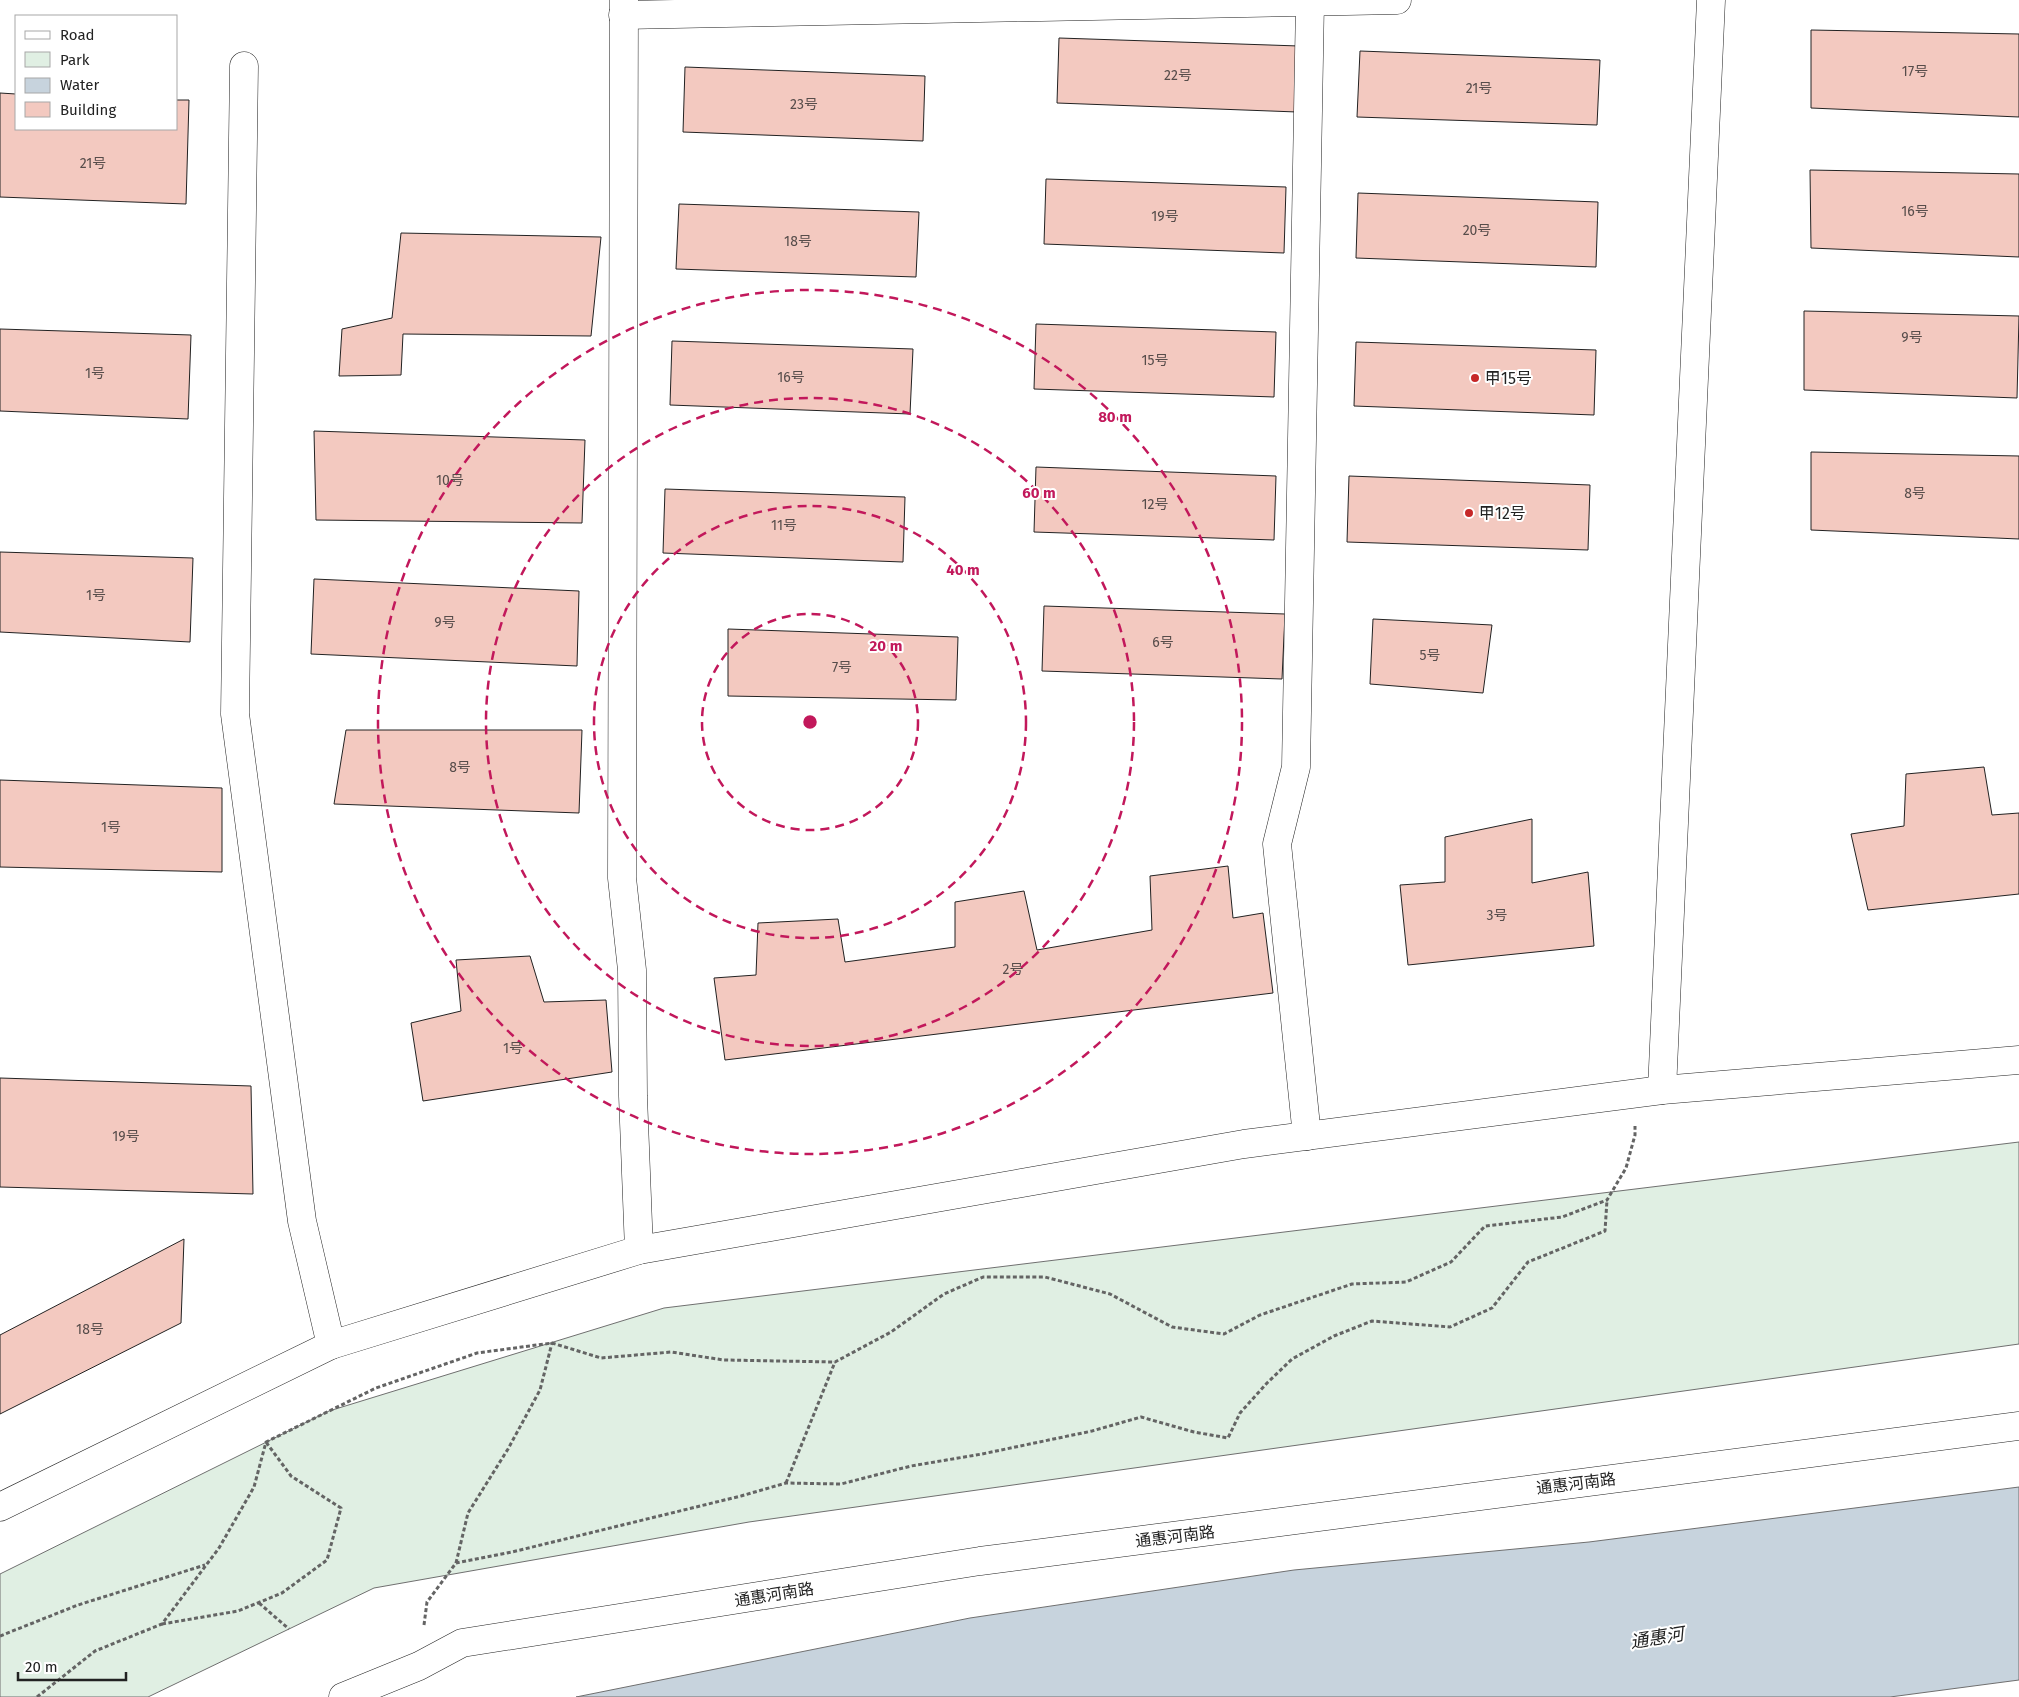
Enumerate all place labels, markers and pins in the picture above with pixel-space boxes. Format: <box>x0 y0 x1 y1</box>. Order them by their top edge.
place label: 甲15号 <box>1485 369 1532 388</box>
marker: 甲15号 <box>1469 372 1481 384</box>
place label: 甲12号 <box>1479 504 1526 523</box>
marker: 甲12号 <box>1463 507 1475 519</box>
centre of rings <box>801 713 819 731</box>

